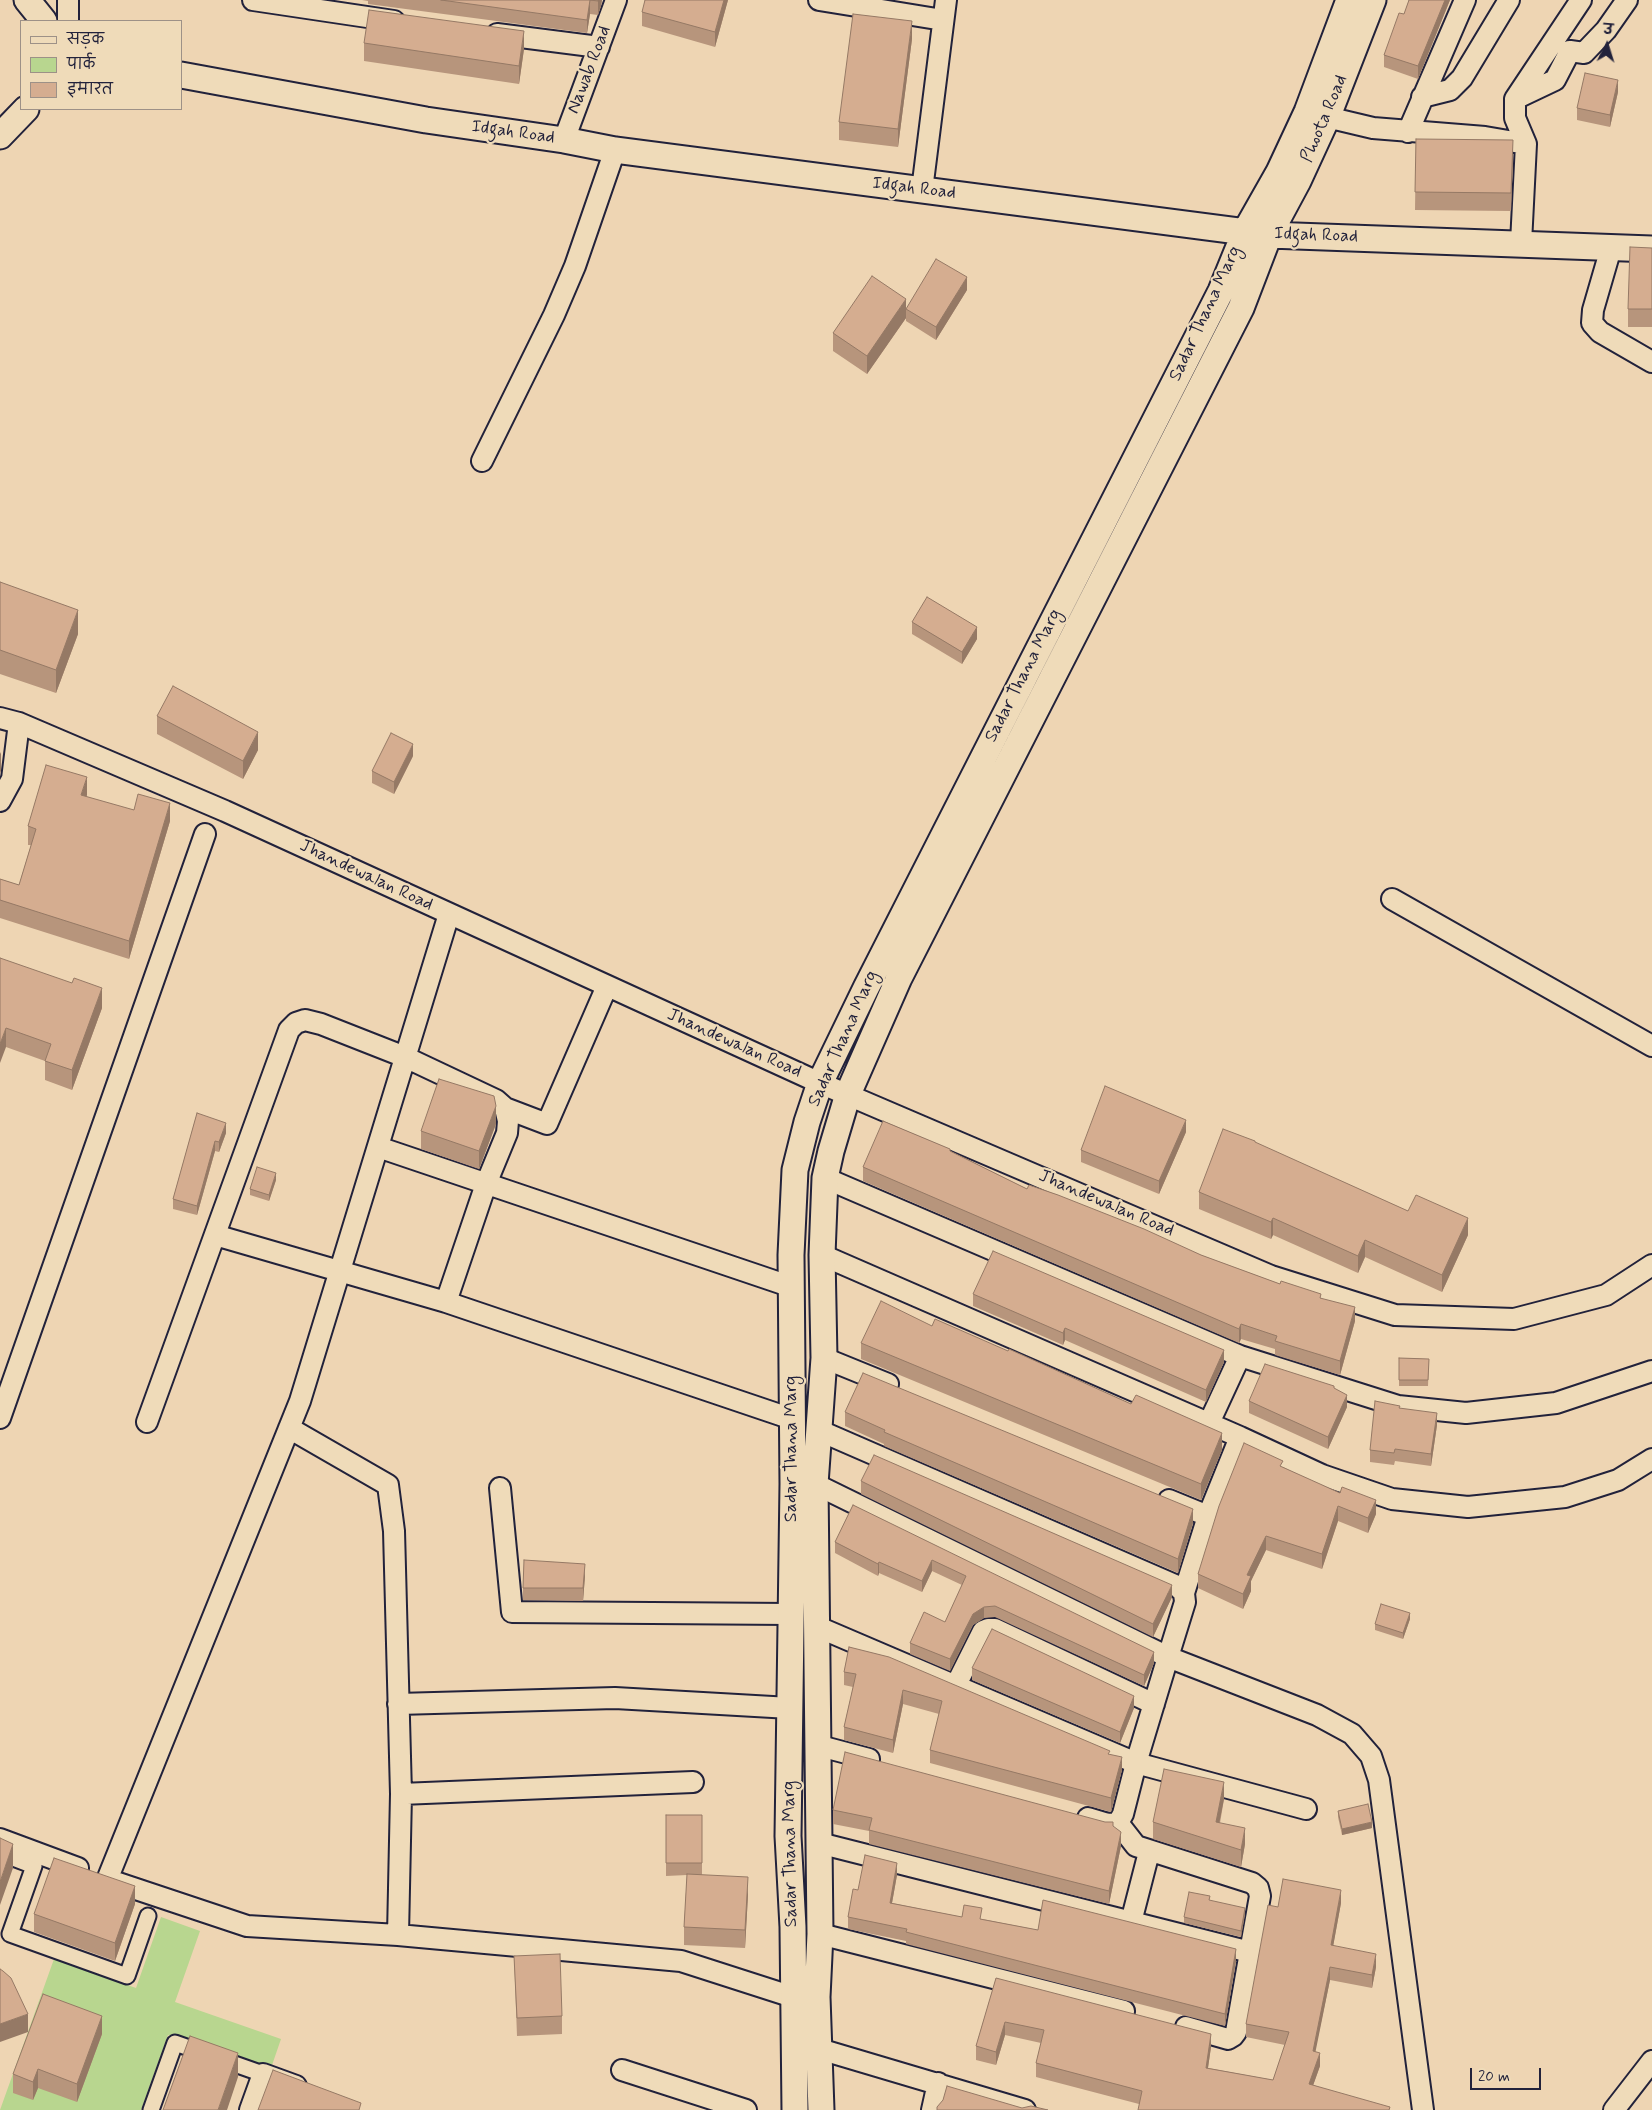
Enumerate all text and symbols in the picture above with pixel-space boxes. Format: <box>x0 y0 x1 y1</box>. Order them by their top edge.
legend <box>20 20 182 110</box>
north arrow <box>1582 20 1632 70</box>
text: उ <box>1603 21 1614 39</box>
street label: Nawab Road <box>563 23 617 117</box>
text: सड़क <box>67 30 104 50</box>
text: पार्क <box>67 55 95 75</box>
street label: Phoota Road <box>1297 72 1353 166</box>
text: इमारत <box>67 80 113 100</box>
street label: Idgah Road <box>470 116 556 150</box>
street label: Idgah Road <box>871 173 957 205</box>
street label: Idgah Road <box>1274 224 1358 248</box>
street label: Sadar Thana Marg <box>1165 243 1247 385</box>
street label: Sadar Thana Marg <box>981 606 1067 746</box>
street label: Jhandewalan Road <box>296 836 436 916</box>
street label: Sadar Thana Marg <box>804 968 884 1110</box>
street label: Jhandewalan Road <box>663 1005 805 1083</box>
street label: Jhandewalan Road <box>1035 1166 1177 1242</box>
street label: Sadar Thana Marg <box>781 1376 803 1522</box>
street label: Sadar Thana Marg <box>779 1780 803 1928</box>
scale bar <box>1472 2058 1543 2090</box>
text: 20 m <box>1478 2067 1510 2087</box>

